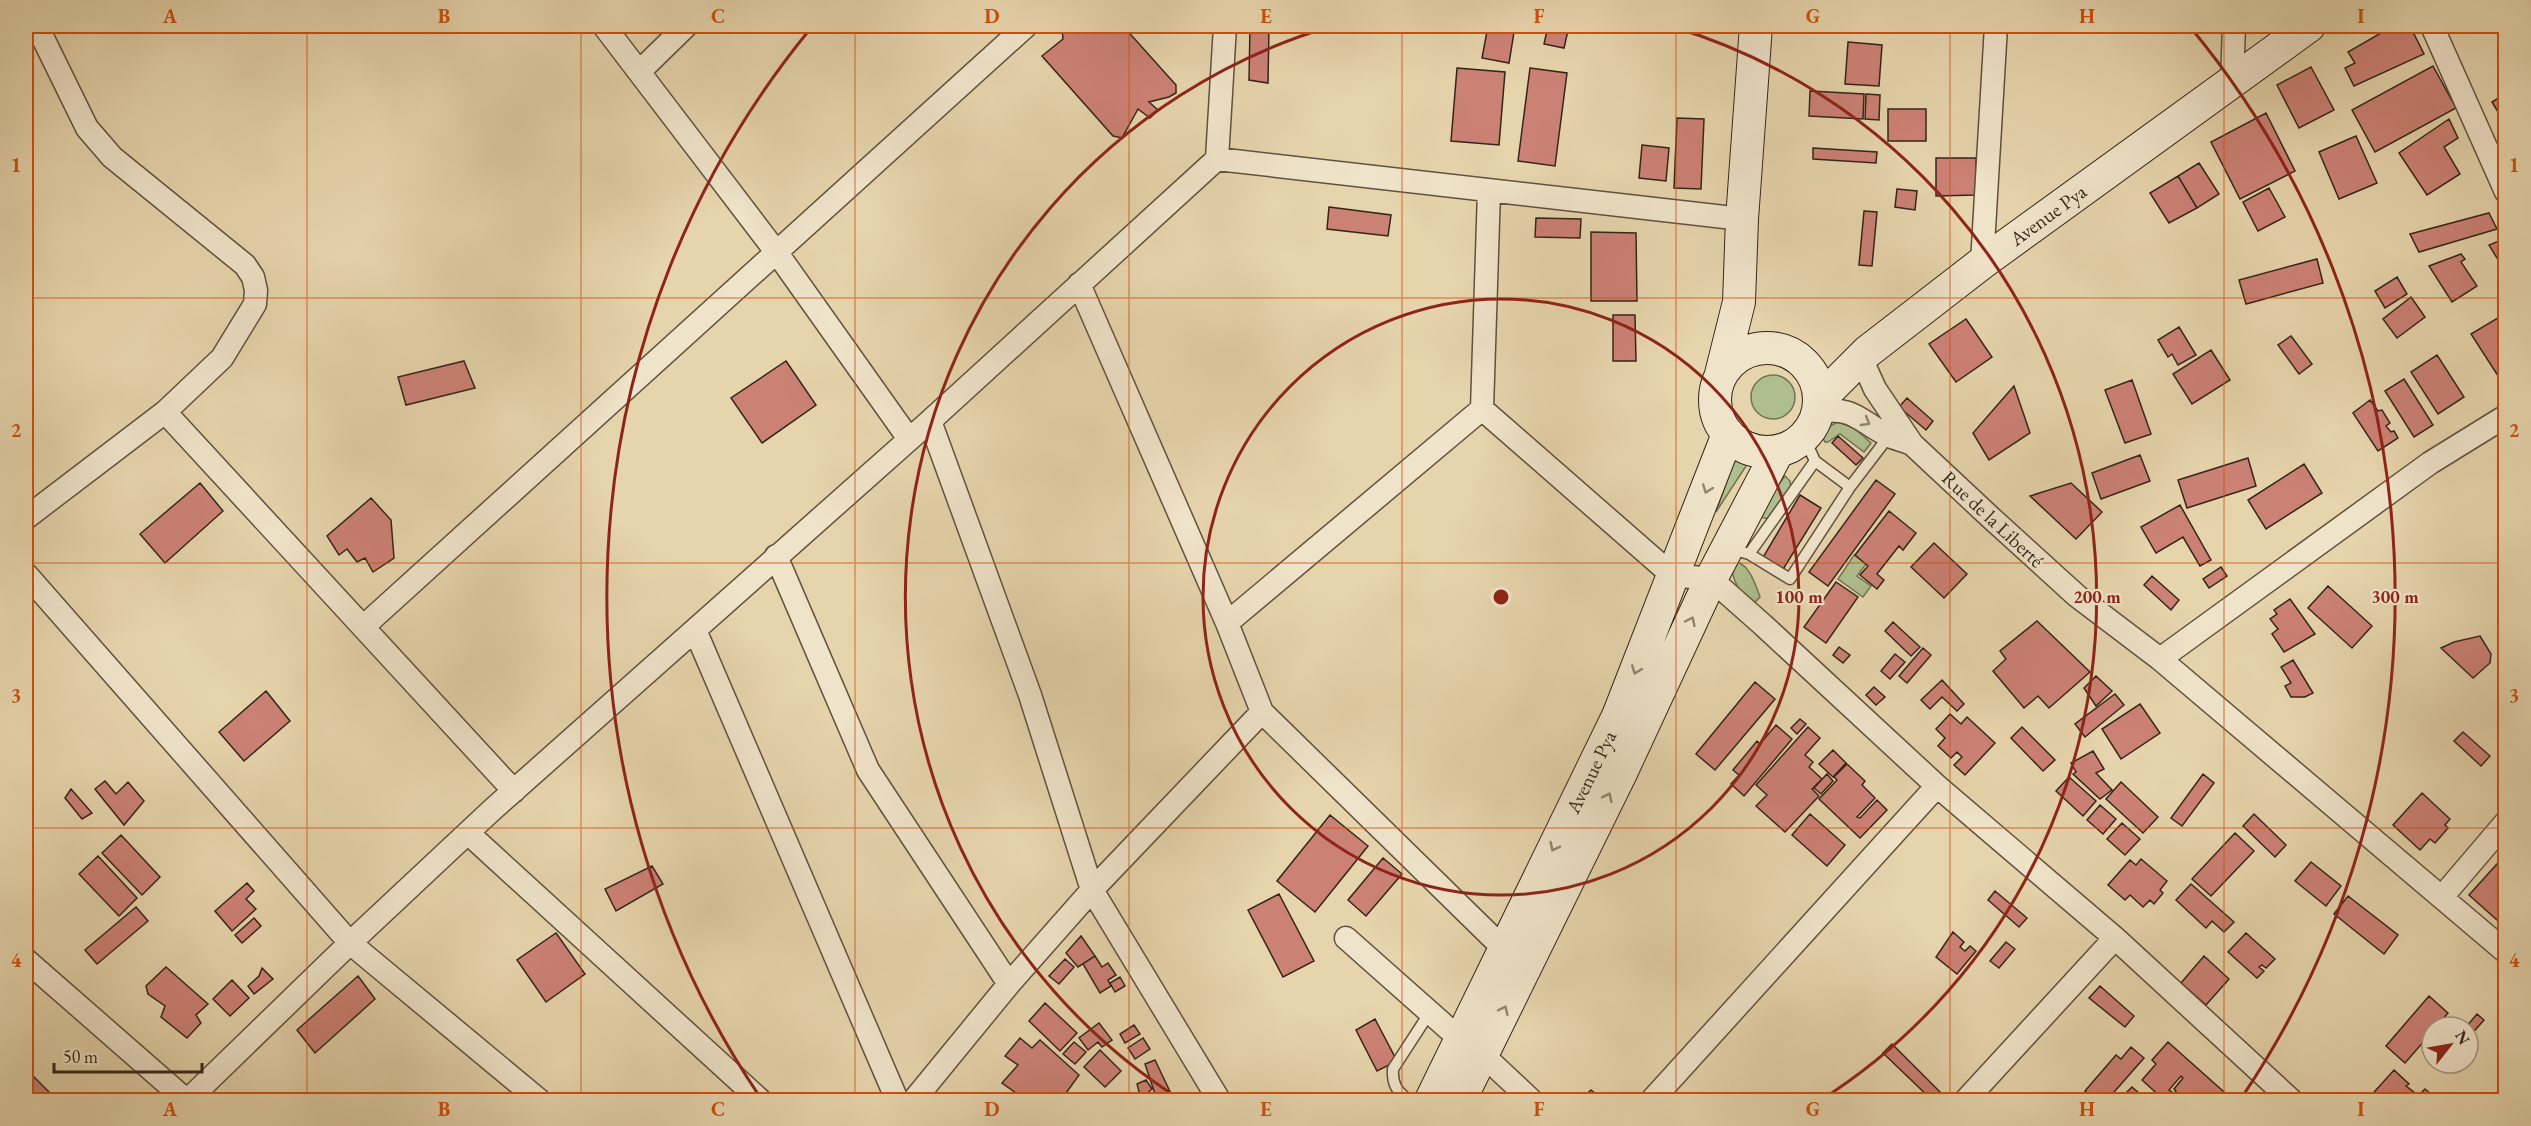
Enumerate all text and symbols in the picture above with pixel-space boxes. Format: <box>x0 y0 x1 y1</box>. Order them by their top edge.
text: A <box>162 3 178 29</box>
text: B <box>438 3 450 29</box>
text: C <box>711 3 725 29</box>
text: D <box>984 3 1000 29</box>
text: E <box>1260 3 1272 29</box>
text: F <box>1534 3 1545 29</box>
text: G <box>1806 3 1820 29</box>
text: H <box>2079 3 2095 29</box>
text: I <box>2357 3 2365 29</box>
text: 1 <box>11 152 21 178</box>
text: 1 <box>2509 152 2519 178</box>
street label: Avenue Pya <box>2004 178 2092 252</box>
one-way arrow <box>1860 415 1870 426</box>
text: 2 <box>11 417 22 443</box>
text: 2 <box>2509 417 2520 443</box>
street label: Rue de la Liberté <box>1936 465 2050 573</box>
one-way arrow <box>1702 483 1714 494</box>
text: 100 m <box>1775 585 1823 608</box>
text: 200 m <box>2073 585 2121 608</box>
text: 300 m <box>2371 585 2419 608</box>
centre of rings <box>1491 587 1511 607</box>
one-way arrow <box>1684 616 1696 627</box>
one-way arrow <box>1630 664 1643 675</box>
text: 3 <box>11 682 21 708</box>
text: 3 <box>2509 682 2519 708</box>
street label: Avenue Pya <box>1559 726 1622 819</box>
one-way arrow <box>1601 793 1613 804</box>
one-way arrow <box>1549 841 1561 852</box>
text: 4 <box>11 947 22 973</box>
text: 4 <box>2509 947 2520 973</box>
one-way arrow <box>1496 1006 1508 1017</box>
north arrow <box>2420 1015 2480 1075</box>
text: N <box>2450 1027 2475 1049</box>
scale bar <box>54 1036 202 1074</box>
text: 50 m <box>63 1045 98 1068</box>
text: A <box>162 1096 178 1122</box>
text: B <box>438 1096 450 1122</box>
text: C <box>711 1096 725 1122</box>
text: D <box>984 1096 1000 1122</box>
text: E <box>1260 1096 1272 1122</box>
text: F <box>1534 1096 1545 1122</box>
text: G <box>1806 1096 1820 1122</box>
text: H <box>2079 1096 2095 1122</box>
text: I <box>2357 1096 2365 1122</box>

